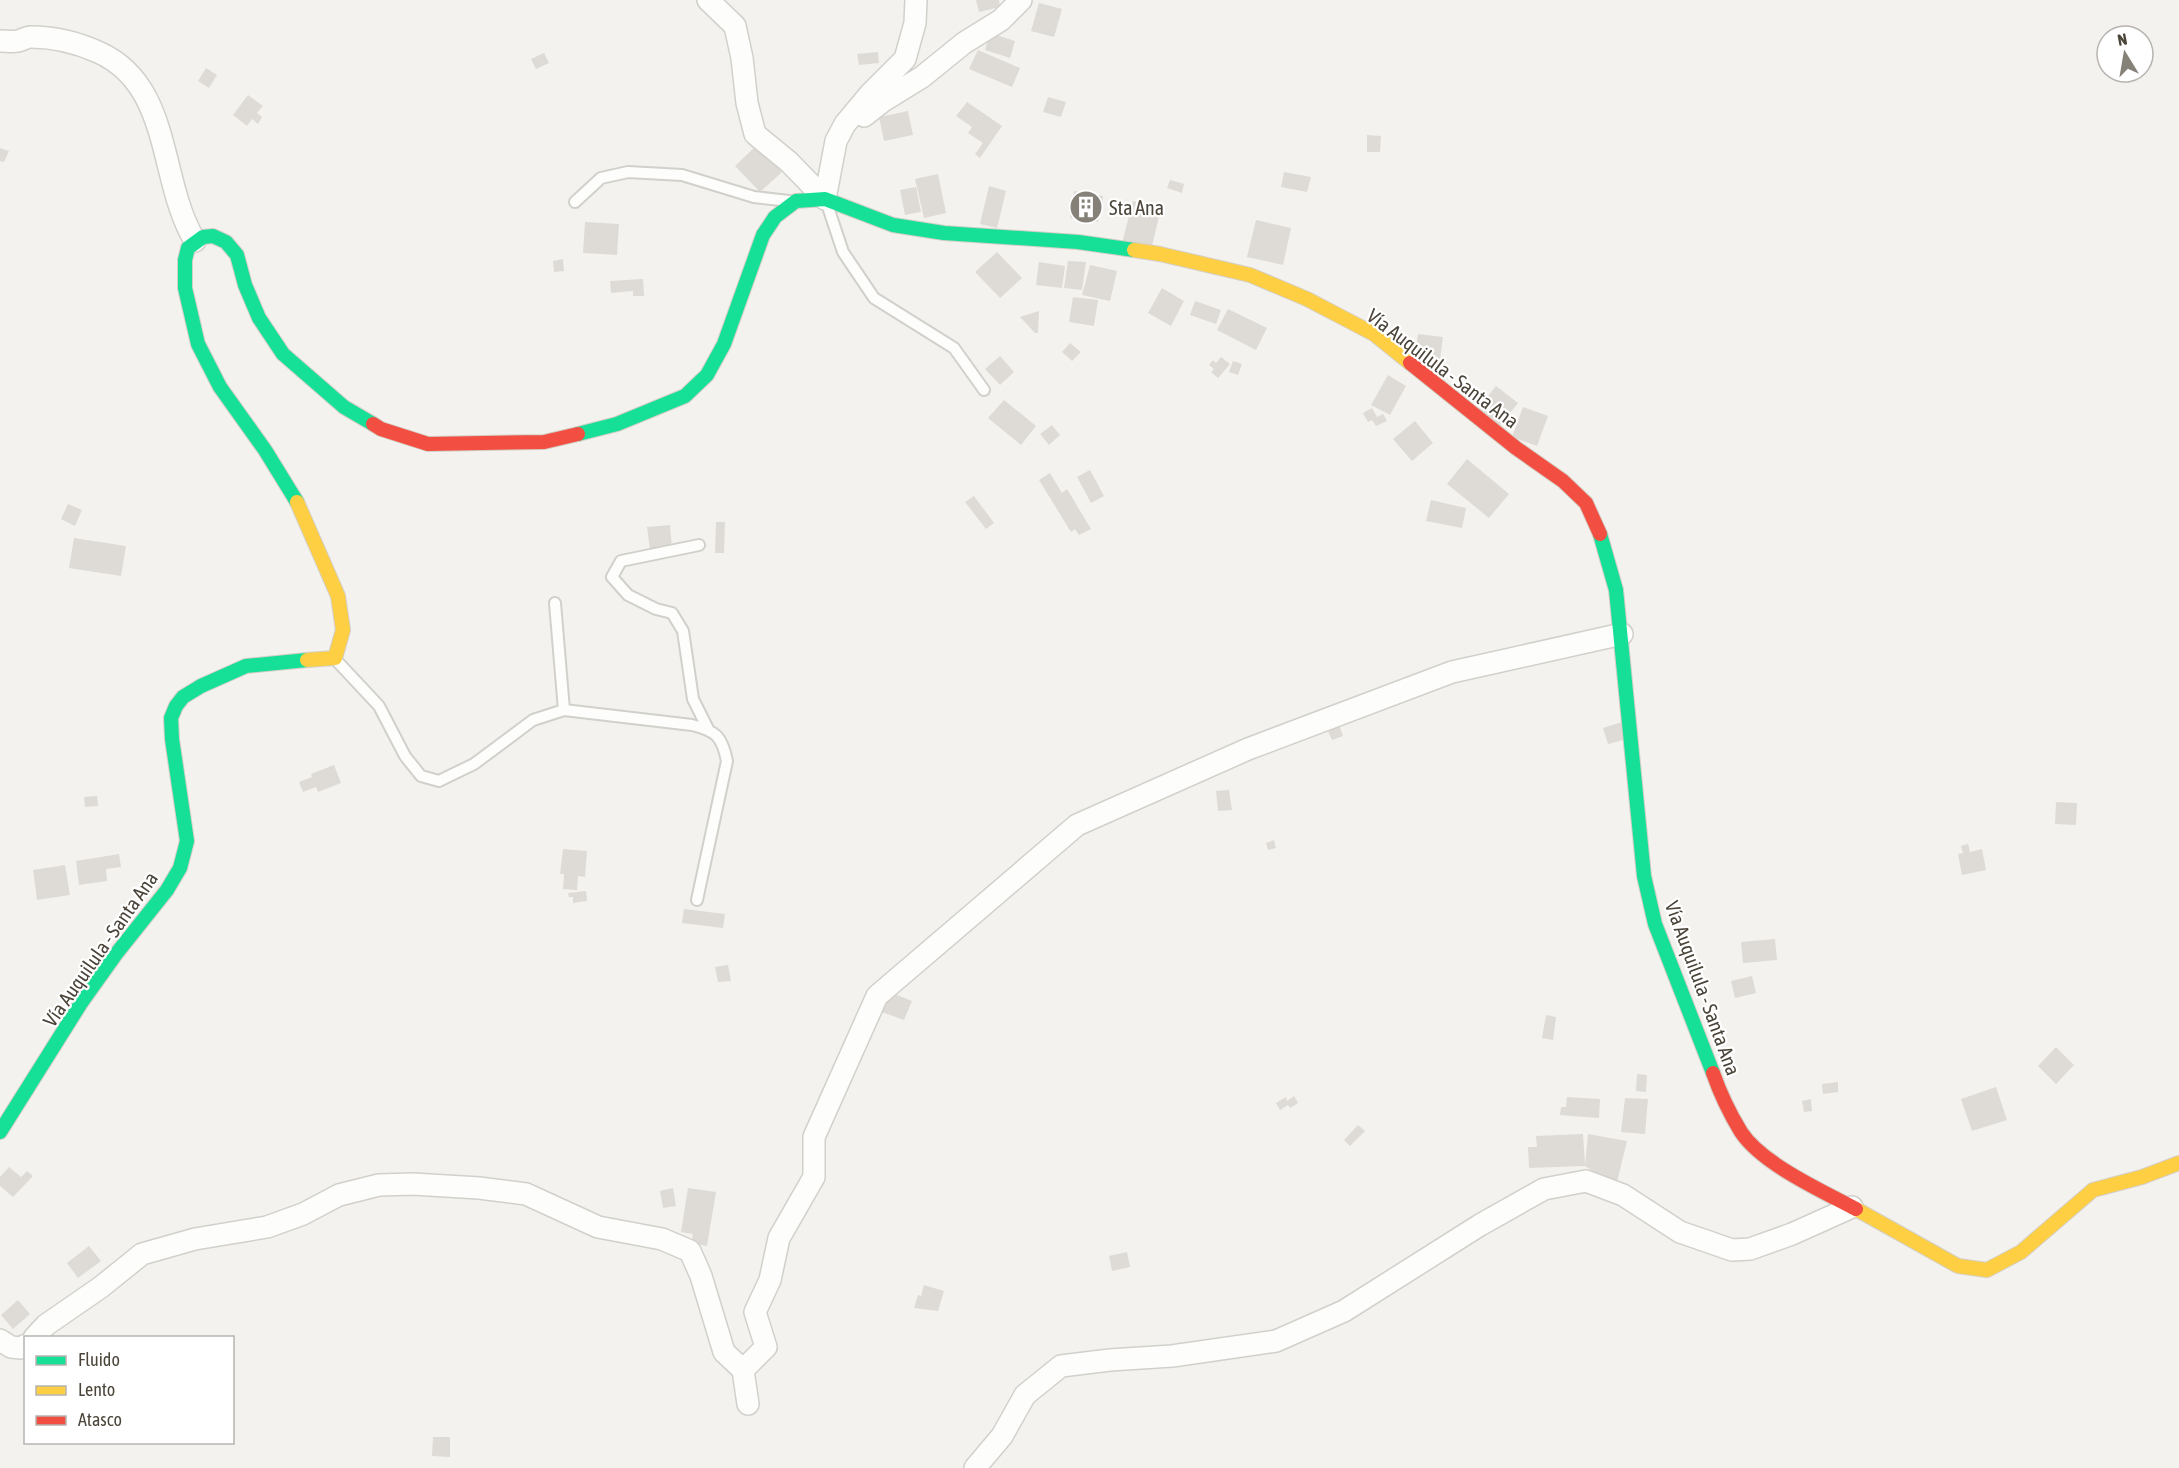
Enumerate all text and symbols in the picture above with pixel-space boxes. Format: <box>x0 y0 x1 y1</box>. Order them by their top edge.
north arrow <box>2095 24 2155 84</box>
text: N <box>2116 30 2128 49</box>
building icon: Sta Ana <box>1068 189 1104 225</box>
place label: Sta Ana <box>1109 196 1164 219</box>
street label: Vía Auquilula - Santa Ana <box>1363 304 1523 432</box>
street label: Vía Auquilula - Santa Ana <box>38 867 162 1031</box>
street label: Vía Auquilula - Santa Ana <box>1661 898 1745 1078</box>
legend <box>24 1336 234 1444</box>
text: Fluido <box>78 1349 120 1370</box>
text: Lento <box>78 1379 115 1400</box>
text: Atasco <box>78 1409 122 1430</box>

